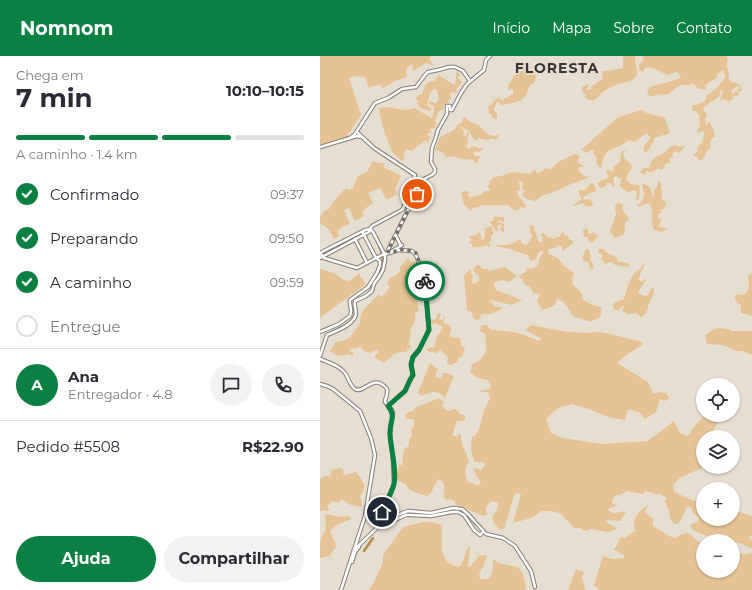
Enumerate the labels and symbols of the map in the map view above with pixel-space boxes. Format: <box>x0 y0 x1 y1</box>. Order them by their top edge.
district label: FLORESTA <box>515 59 599 77</box>
pin <box>400 177 434 211</box>
courier <box>405 261 445 301</box>
pin <box>365 495 399 529</box>

